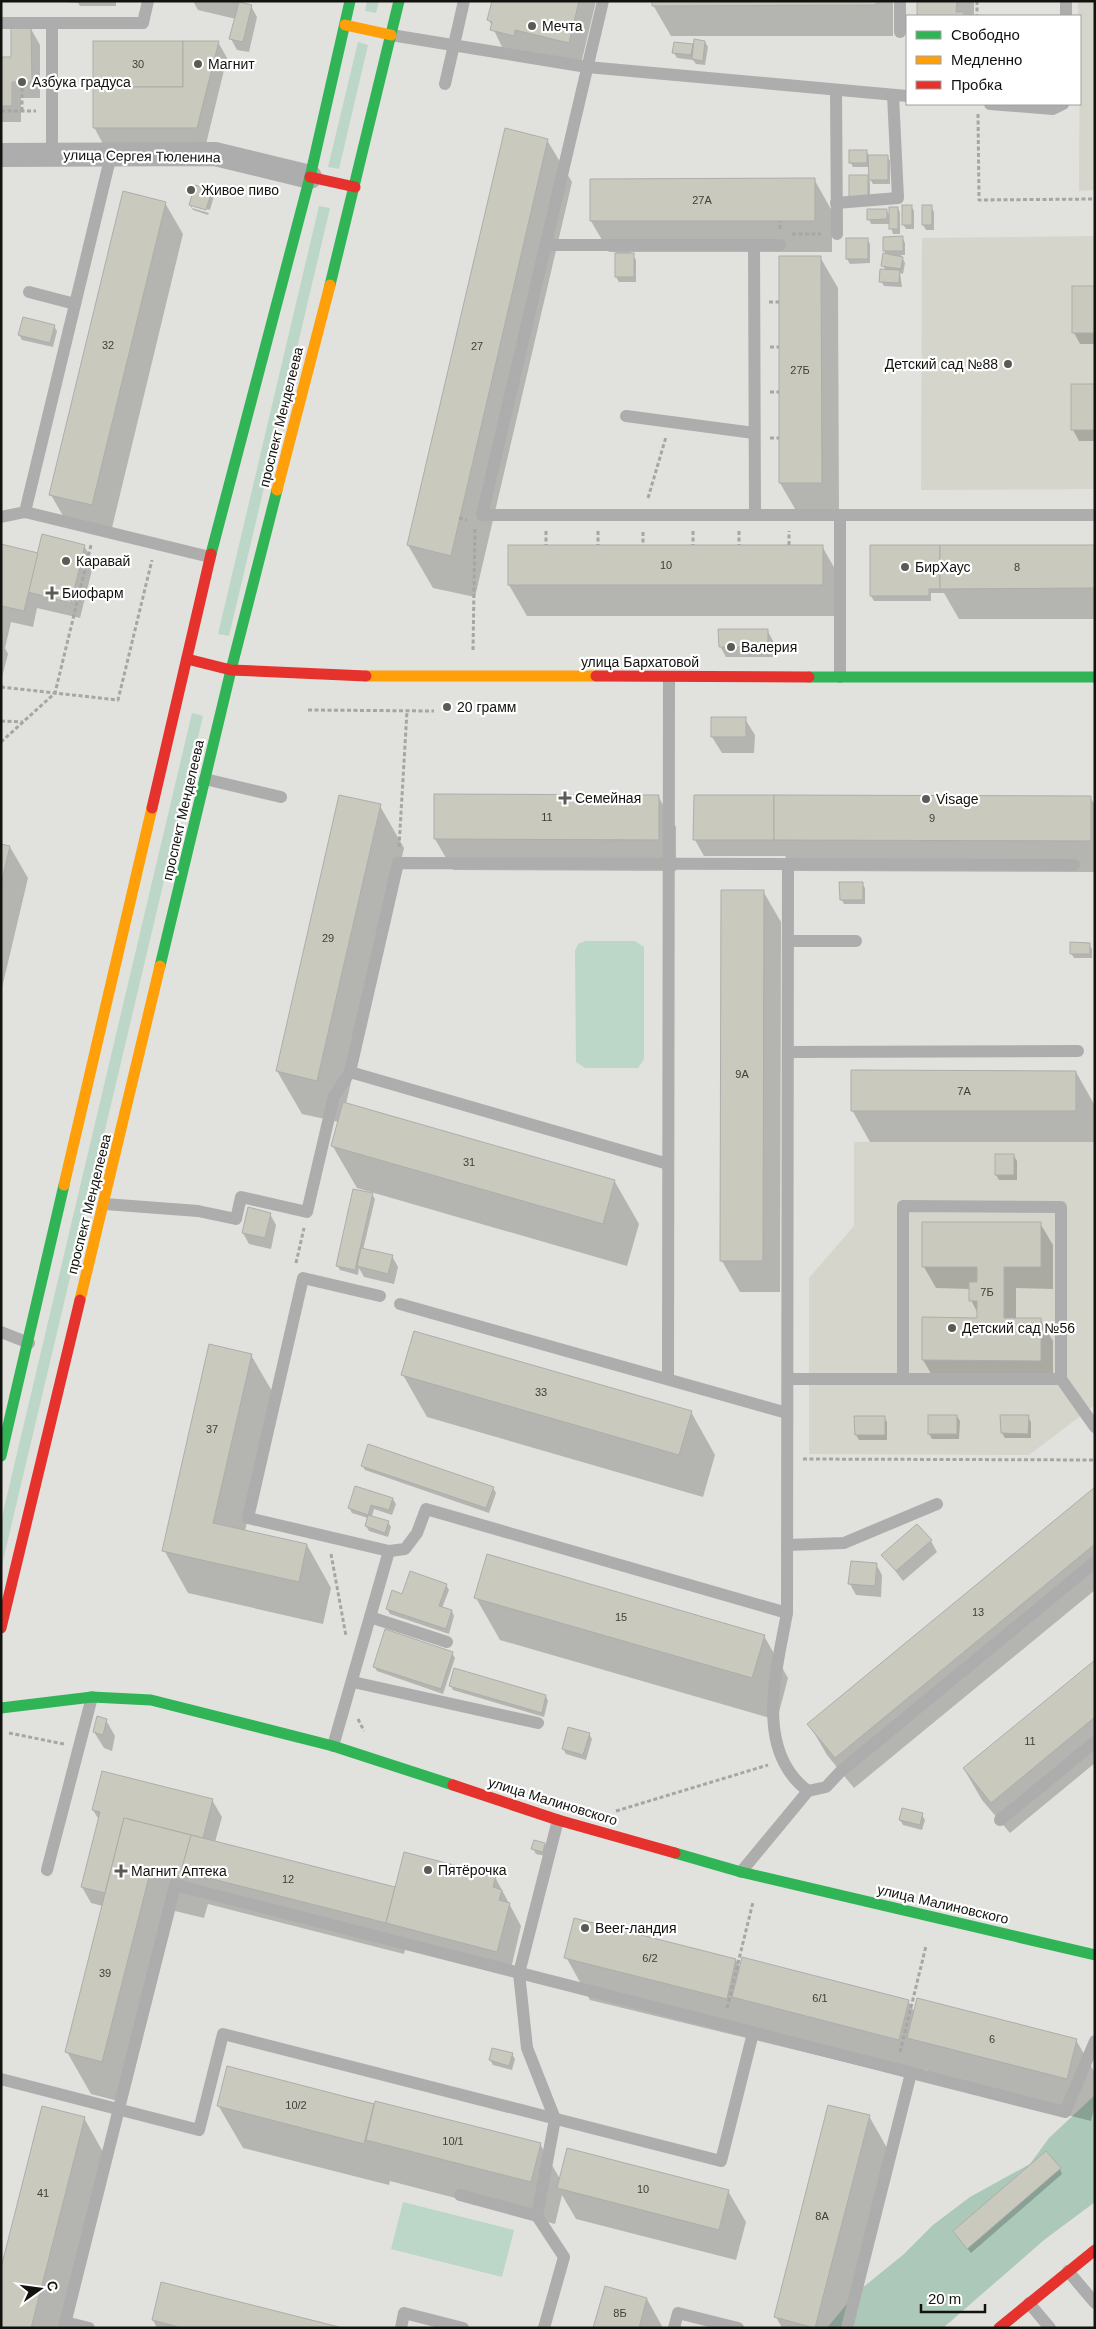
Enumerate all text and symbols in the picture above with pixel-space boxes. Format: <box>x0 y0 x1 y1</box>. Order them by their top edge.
legend <box>906 15 1081 105</box>
place label: Мечта <box>542 18 583 34</box>
marker: Мечта <box>526 20 538 32</box>
text: Свободно <box>951 26 1020 43</box>
text: Медленно <box>951 51 1022 68</box>
place label: Магнит <box>208 56 255 72</box>
house number: 30 <box>132 58 144 70</box>
marker: Магнит <box>192 58 204 70</box>
place label: Азбука градуса <box>32 74 131 90</box>
marker: Азбука градуса <box>16 76 28 88</box>
text: Пробка <box>951 76 1003 93</box>
street label: улица Сергея Тюленина <box>63 147 221 165</box>
place label: Живое пиво <box>201 182 279 198</box>
marker: Живое пиво <box>185 184 197 196</box>
house number: 27А <box>692 194 712 206</box>
house number: 32 <box>102 339 114 351</box>
house number: 27 <box>471 340 483 352</box>
street label: проспект Менделеева <box>256 345 306 489</box>
place label: Детский сад №88 <box>885 356 998 372</box>
marker: Детский сад №88 <box>1002 358 1014 370</box>
house number: 27Б <box>790 364 810 376</box>
place label: Каравай <box>76 553 130 569</box>
marker: Каравай <box>60 555 72 567</box>
house number: 10 <box>660 559 672 571</box>
place label: БирХаус <box>915 559 971 575</box>
marker: БирХаус <box>899 561 911 573</box>
house number: 8 <box>1014 561 1020 573</box>
place label: Биофарм <box>62 585 124 601</box>
marker: Биофарм <box>46 587 58 599</box>
place label: Валерия <box>741 639 797 655</box>
marker: Валерия <box>725 641 737 653</box>
street label: улица Бархатовой <box>581 654 699 670</box>
place label: 20 грамм <box>457 699 516 715</box>
marker: 20 грамм <box>441 701 453 713</box>
street label: проспект Менделеева <box>159 738 207 882</box>
place label: Семейная <box>575 790 641 806</box>
place label: Visage <box>936 791 979 807</box>
marker: Семейная <box>559 792 571 804</box>
marker: Visage <box>920 793 932 805</box>
house number: 11 <box>541 811 553 823</box>
house number: 9 <box>929 812 935 824</box>
house number: 29 <box>322 932 334 944</box>
house number: 9А <box>735 1068 749 1080</box>
house number: 7А <box>957 1085 971 1097</box>
street label: проспект Менделеева <box>64 1132 114 1276</box>
house number: 31 <box>463 1156 475 1168</box>
house number: 7Б <box>980 1286 994 1298</box>
place label: Детский сад №56 <box>962 1320 1075 1336</box>
marker: Детский сад №56 <box>946 1322 958 1334</box>
house number: 33 <box>535 1386 547 1398</box>
house number: 37 <box>206 1423 218 1435</box>
house number: 13 <box>972 1606 984 1618</box>
house number: 15 <box>615 1611 627 1623</box>
house number: 11 <box>1024 1735 1036 1747</box>
street label: улица Малиновского <box>486 1774 620 1828</box>
place label: Пятёрочка <box>438 1862 507 1878</box>
place label: Магнит Аптека <box>131 1863 227 1879</box>
marker: Пятёрочка <box>422 1864 434 1876</box>
marker: Магнит Аптека <box>115 1865 127 1877</box>
house number: 12 <box>282 1873 294 1885</box>
street label: улица Малиновского <box>876 1881 1010 1927</box>
place label: Beer-ландия <box>595 1920 677 1936</box>
marker: Beer-ландия <box>579 1922 591 1934</box>
house number: 6/2 <box>642 1952 658 1964</box>
house number: 39 <box>99 1967 111 1979</box>
house number: 6/1 <box>812 1992 828 2004</box>
house number: 6 <box>989 2033 995 2045</box>
house number: 10/2 <box>285 2099 307 2111</box>
house number: 10/1 <box>442 2135 464 2147</box>
house number: 10 <box>637 2183 649 2195</box>
house number: 41 <box>37 2187 49 2199</box>
house number: 8А <box>815 2210 829 2222</box>
north arrow <box>15 2264 65 2314</box>
text: С <box>44 2279 62 2293</box>
scale bar <box>921 2282 985 2314</box>
text: 20 m <box>928 2290 961 2307</box>
house number: 8Б <box>613 2307 627 2319</box>

